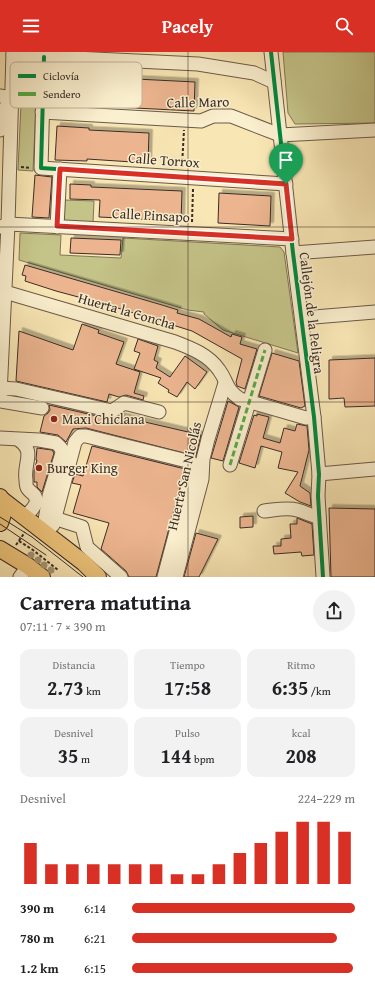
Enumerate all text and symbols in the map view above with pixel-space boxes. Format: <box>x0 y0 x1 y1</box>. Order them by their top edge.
text: Pacely <box>162 13 213 40</box>
icon: menu <box>20 15 42 37</box>
icon: search <box>333 15 355 37</box>
legend <box>10 62 142 108</box>
text: Ciclovía <box>43 68 80 84</box>
text: Sendero <box>43 86 81 102</box>
street label: Calle Maro <box>167 91 229 113</box>
pin <box>269 143 303 184</box>
street label: Calle Torrox <box>128 148 201 173</box>
icon: arrive <box>275 149 297 171</box>
street label: Calle Pinsapo <box>112 203 190 227</box>
street label: Callejón de la Peligra <box>295 251 329 375</box>
street label: Huerta la Concha <box>76 288 178 335</box>
place label: Maxi Chiclana <box>62 409 145 429</box>
marker: Maxi Chiclana <box>49 414 59 424</box>
street label: Huerta San Nicolás <box>162 420 206 532</box>
place label: Burger King <box>47 458 118 478</box>
marker: Burger King <box>34 463 44 473</box>
text: Carrera matutina <box>20 586 191 618</box>
button: share <box>313 590 355 632</box>
text: 07:11 · 7 × 390 m <box>20 617 106 636</box>
text: Distancia <box>53 657 95 673</box>
text: Tiempo <box>170 657 205 673</box>
text: Ritmo <box>287 657 315 673</box>
text: 2.73 <box>47 673 84 702</box>
text: 17:58 <box>164 673 211 702</box>
text: 6:35 <box>272 673 308 702</box>
text: km <box>84 683 101 699</box>
text: /km <box>308 683 331 699</box>
text: Desnivel <box>54 725 93 741</box>
text: Pulso <box>175 725 200 741</box>
text: kcal <box>292 725 311 741</box>
text: 35 <box>58 741 78 770</box>
text: 144 <box>160 741 192 770</box>
text: 208 <box>286 741 317 770</box>
text: m <box>78 751 90 767</box>
text: bpm <box>192 751 215 767</box>
text: Desnivel <box>20 789 66 808</box>
text: 224–229 m <box>298 789 355 808</box>
text: 390 m <box>20 899 54 918</box>
text: 6:14 <box>84 899 106 918</box>
text: 780 m <box>20 929 54 948</box>
text: 6:21 <box>84 929 106 948</box>
text: 1.2 km <box>20 959 59 978</box>
text: 6:15 <box>84 959 106 978</box>

